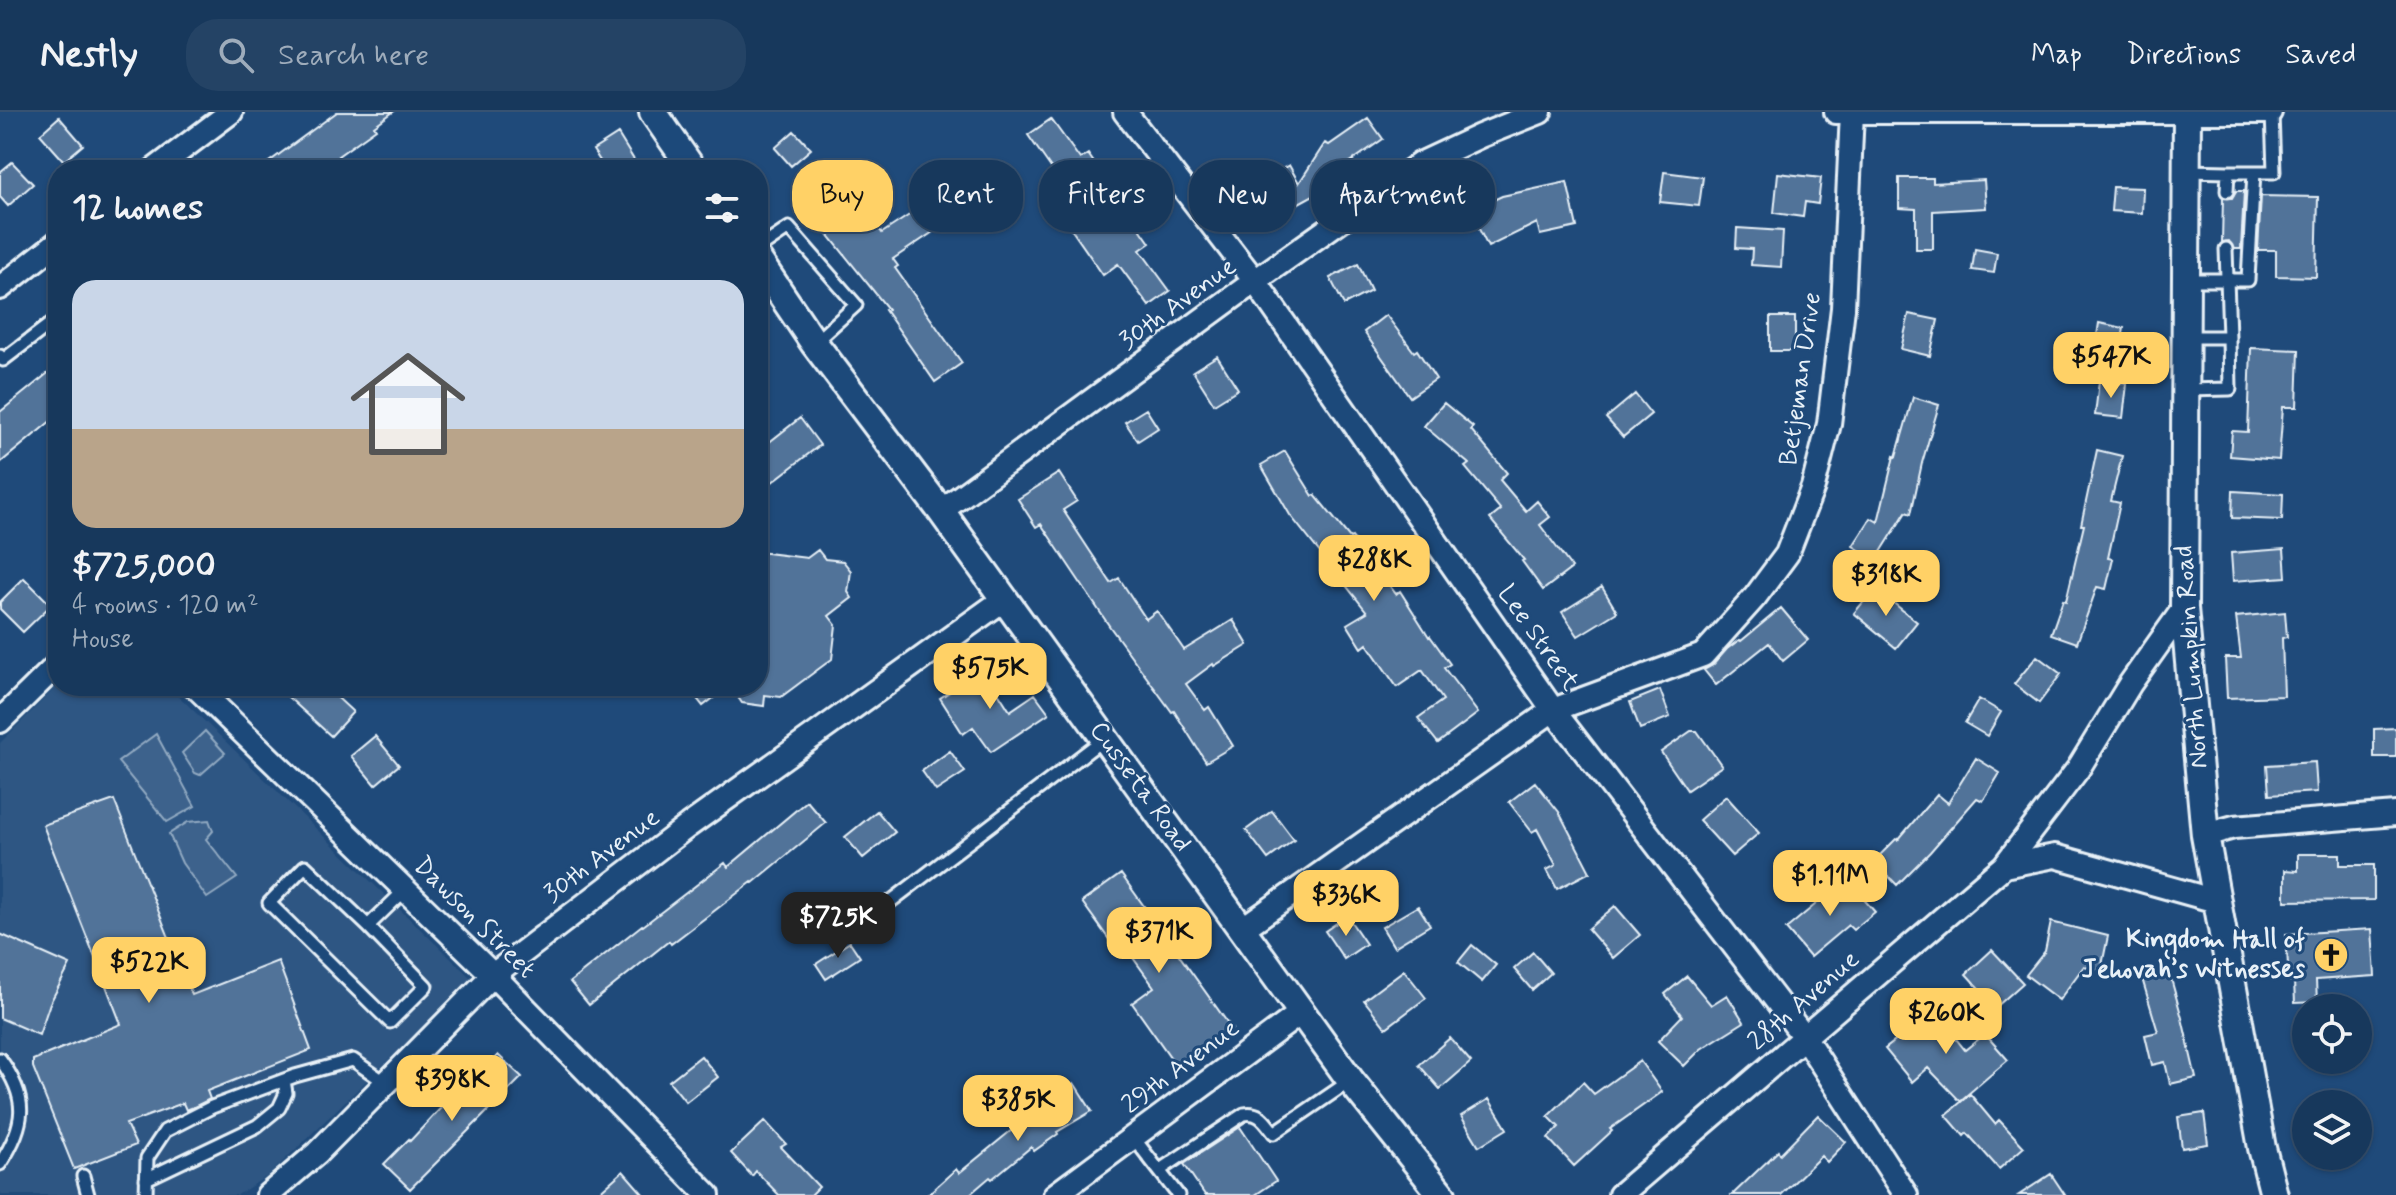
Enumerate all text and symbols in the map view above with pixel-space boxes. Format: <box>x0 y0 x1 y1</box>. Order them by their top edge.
search box <box>186 19 746 91</box>
text: Nestly <box>40 31 138 80</box>
icon: search <box>214 33 258 77</box>
text: Search here <box>278 36 429 75</box>
text: Map <box>2031 37 2082 74</box>
text: Directions <box>2126 37 2241 74</box>
text: Saved <box>2285 37 2356 74</box>
chip: Buy <box>792 160 893 232</box>
chip: Rent <box>909 160 1023 232</box>
chip: Filters <box>1039 160 1173 232</box>
chip: New <box>1189 160 1295 232</box>
chip: Apartment <box>1311 160 1495 232</box>
text: 12 homes <box>72 186 203 231</box>
icon: filters <box>700 186 744 230</box>
street label: 30th Avenue <box>1113 250 1244 358</box>
street label: Betjeman Drive <box>1772 290 1830 468</box>
icon: home <box>336 332 480 476</box>
pin: $547K <box>2055 332 2167 400</box>
text: $547K <box>2071 341 2151 375</box>
pin: $288K <box>1318 535 1430 603</box>
text: $725,000 <box>72 544 216 589</box>
text: $288K <box>1337 544 1411 578</box>
street label: North Lumpkin Road <box>2167 544 2217 770</box>
pin: $318K <box>1830 550 1942 618</box>
text: $318K <box>1851 559 1921 593</box>
street label: Lee Street <box>1489 578 1587 698</box>
text: 4 rooms · 120 m² <box>72 589 259 623</box>
text: House <box>72 623 133 657</box>
pin: $575K <box>934 643 1046 711</box>
text: $575K <box>952 652 1028 686</box>
street label: Cusseta Road <box>1081 715 1199 859</box>
street label: 30th Avenue <box>537 801 667 911</box>
street label: Dawson Street <box>406 850 542 986</box>
pin: $1.11M <box>1765 850 1895 918</box>
text: $1.11M <box>1791 859 1869 893</box>
pin: $336K <box>1290 870 1402 938</box>
text: $336K <box>1312 879 1380 913</box>
pin: $725K <box>782 892 894 960</box>
text: $725K <box>799 901 877 935</box>
pin: $371K <box>1103 907 1215 975</box>
text: $371K <box>1125 916 1193 950</box>
place label: Kingdom Hall of Jehovah’s Witnesses <box>2082 923 2306 987</box>
church icon: Kingdom Hall of Jehovah’s Witnesses <box>2312 936 2350 974</box>
pin: $522K <box>93 937 205 1005</box>
street label: 28th Avenue <box>1741 943 1867 1059</box>
text: $522K <box>110 946 188 980</box>
pin: $260K <box>1890 988 2002 1056</box>
map controls <box>2292 994 2372 1170</box>
button: locate <box>2292 994 2372 1074</box>
text: $260K <box>1908 997 1984 1031</box>
street label: 29th Avenue <box>1115 1012 1247 1122</box>
pin: $398K <box>396 1055 508 1123</box>
text: $398K <box>415 1064 489 1098</box>
pin: $385K <box>962 1075 1074 1143</box>
text: $385K <box>981 1084 1055 1118</box>
button: layers <box>2292 1090 2372 1170</box>

